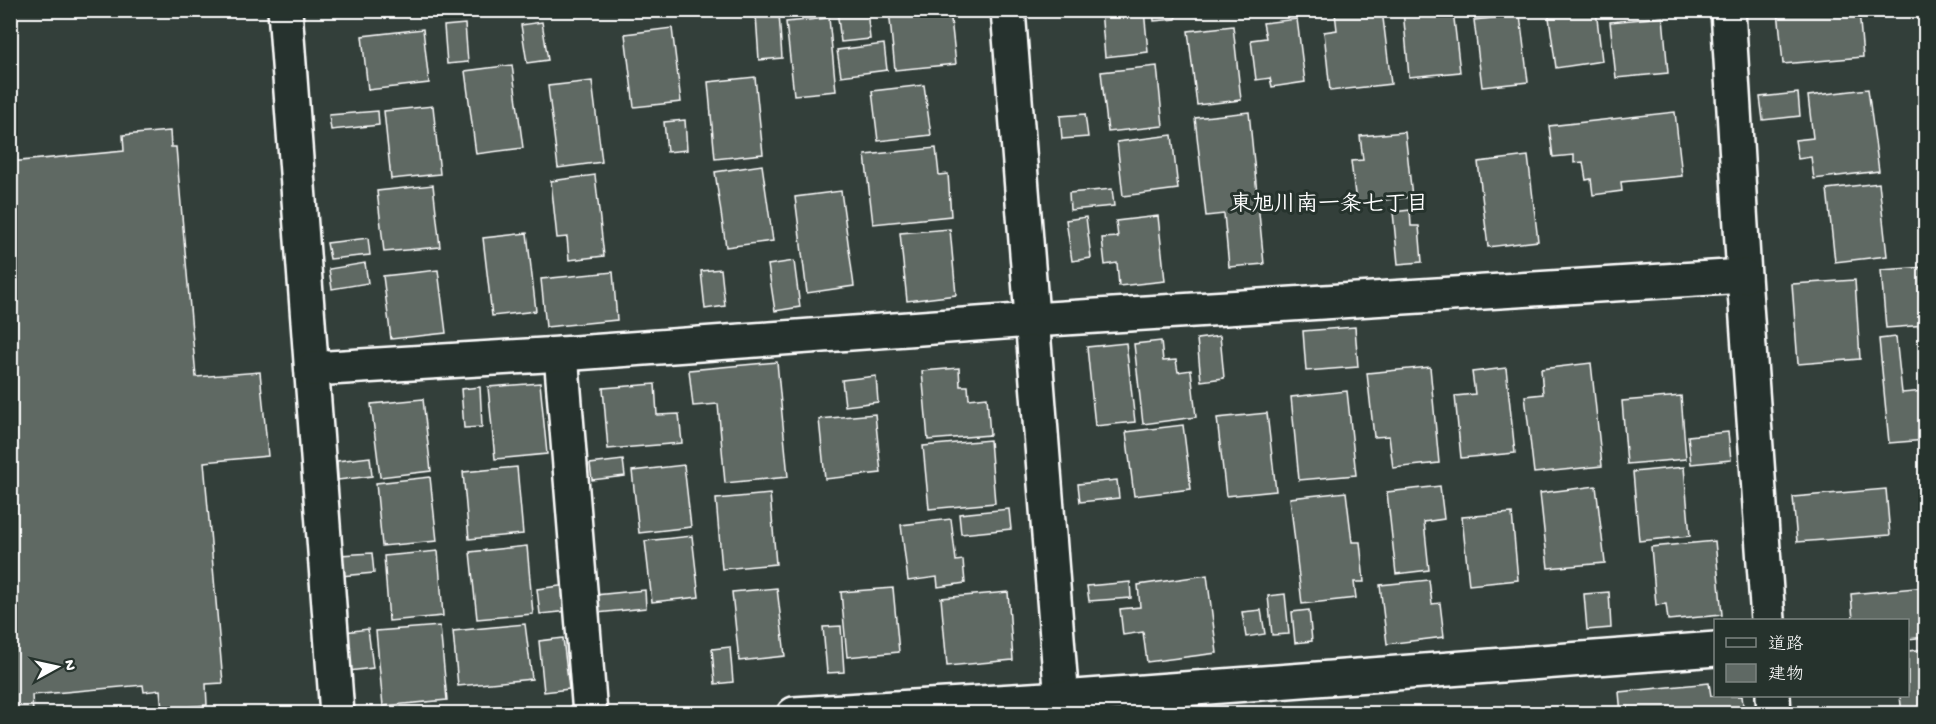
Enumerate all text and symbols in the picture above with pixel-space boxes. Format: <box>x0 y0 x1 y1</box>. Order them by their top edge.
district label: 東旭川南一条七丁目 <box>1230 191 1428 219</box>
legend <box>1714 619 1909 697</box>
text: 道路 <box>1768 634 1804 656</box>
north arrow <box>27 637 87 697</box>
text: N <box>58 659 79 672</box>
text: 建物 <box>1768 664 1804 686</box>

